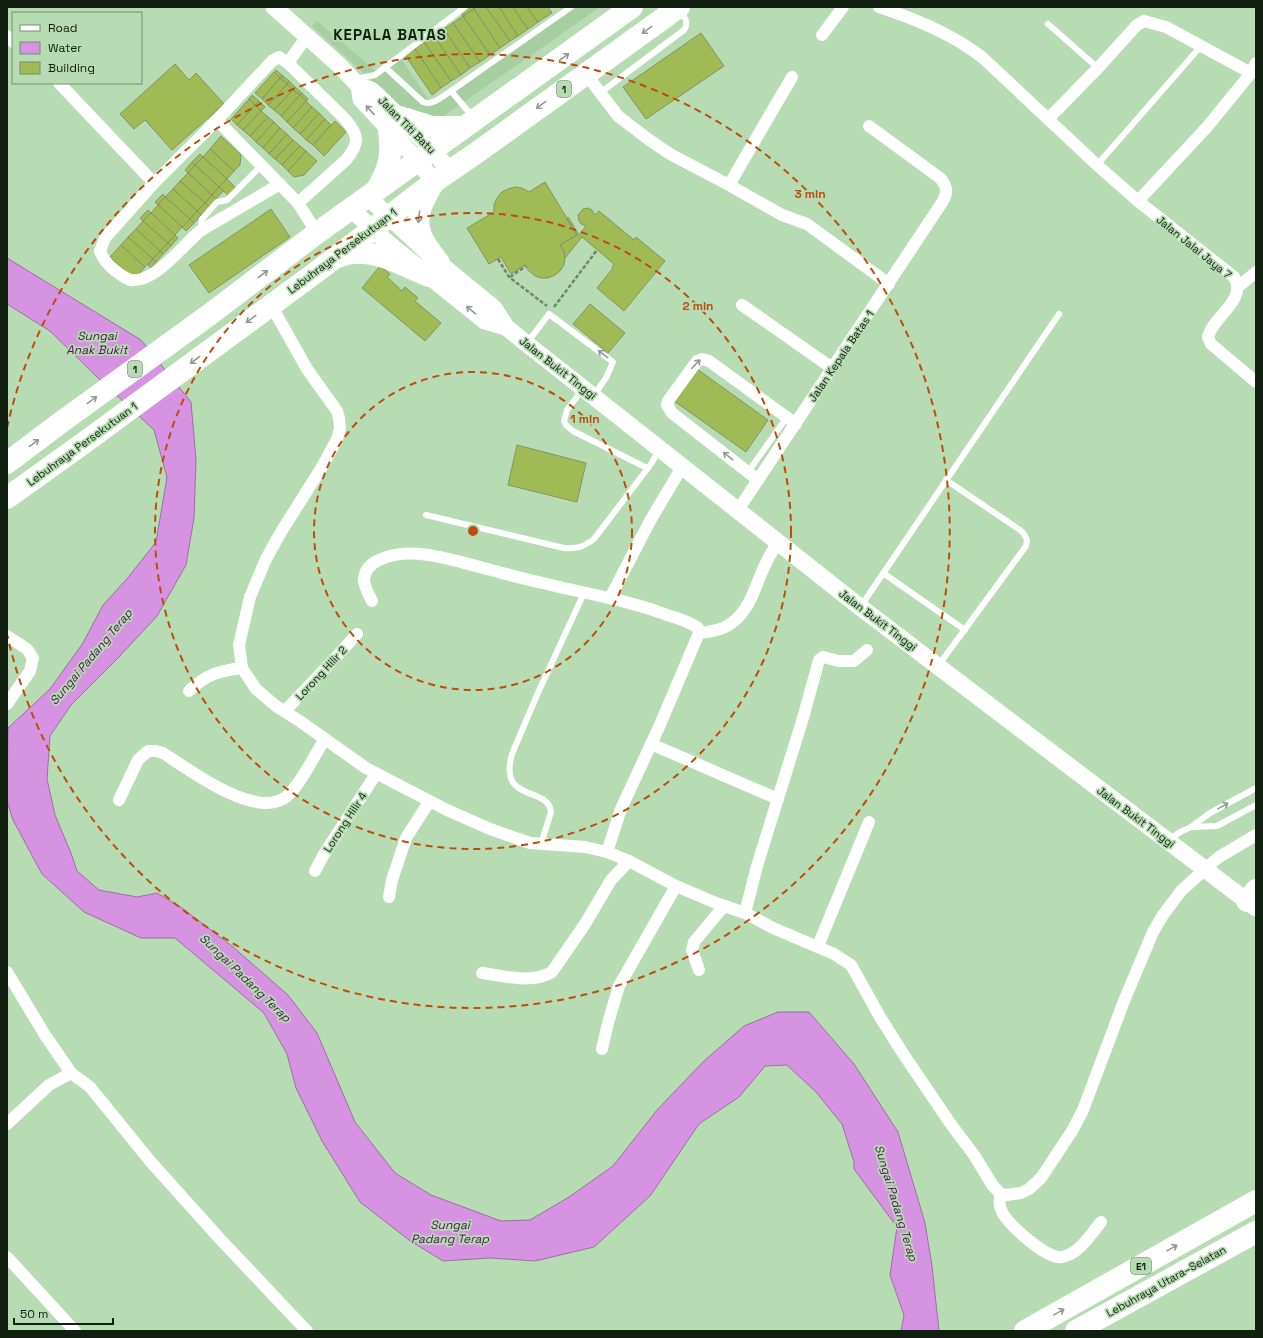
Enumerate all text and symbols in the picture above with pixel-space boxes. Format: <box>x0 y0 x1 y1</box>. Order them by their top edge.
legend <box>12 12 142 84</box>
text: Road <box>48 20 77 36</box>
district label: KEPALA BATAS <box>333 25 447 44</box>
one-way arrow <box>642 26 653 34</box>
text: Water <box>48 40 82 56</box>
one-way arrow <box>558 53 569 61</box>
text: Building <box>48 60 95 76</box>
road number: 1 <box>557 81 571 97</box>
street label: Jalan Titi Batu <box>375 93 439 157</box>
one-way arrow <box>536 101 547 109</box>
one-way arrow <box>366 105 375 115</box>
text: 3 min <box>794 186 826 202</box>
street label: Lebuhraya Persekutuan 1 <box>285 205 399 297</box>
one-way arrow <box>415 210 423 223</box>
street label: Jalan Jalai Jaya 7 <box>1154 212 1234 282</box>
one-way arrow <box>258 270 269 279</box>
text: 2 min <box>682 298 714 314</box>
one-way arrow <box>466 306 476 315</box>
street label: Jalan Kepala Batas 1 <box>805 308 877 404</box>
one-way arrow <box>246 315 257 323</box>
water label: Sungai Anak Bukit <box>66 328 129 358</box>
street label: Jalan Bukit Tinggi <box>517 334 600 403</box>
one-way arrow <box>597 350 608 359</box>
one-way arrow <box>189 356 200 365</box>
one-way arrow <box>691 359 701 369</box>
road number: 1 <box>128 361 142 377</box>
one-way arrow <box>86 396 97 404</box>
street label: Lebuhraya Persekutuan 1 <box>24 399 140 489</box>
text: 1 min <box>570 411 600 427</box>
one-way arrow <box>28 439 39 447</box>
one-way arrow <box>722 452 733 460</box>
centre of rings <box>466 524 480 538</box>
street label: Jalan Bukit Tinggi <box>836 586 920 654</box>
water label: Sungai Padang Terap <box>46 605 137 708</box>
street label: Lorong Hilir 2 <box>292 643 350 703</box>
street label: Jalan Bukit Tinggi <box>1094 783 1178 851</box>
street label: Lorong Hilir 4 <box>320 789 370 855</box>
one-way arrow <box>1217 802 1229 810</box>
water label: Sungai Padang Terap <box>196 930 295 1027</box>
water label: Sungai Padang Terap <box>871 1143 922 1264</box>
water label: Sungai Padang Terap <box>411 1217 490 1247</box>
street label: Lebuhraya Utara–Selatan <box>1104 1242 1228 1320</box>
one-way arrow <box>1166 1244 1178 1251</box>
road number: E1 <box>1131 1258 1151 1274</box>
scale bar <box>14 1300 113 1326</box>
text: 50 m <box>20 1306 48 1322</box>
one-way arrow <box>1053 1307 1065 1315</box>

